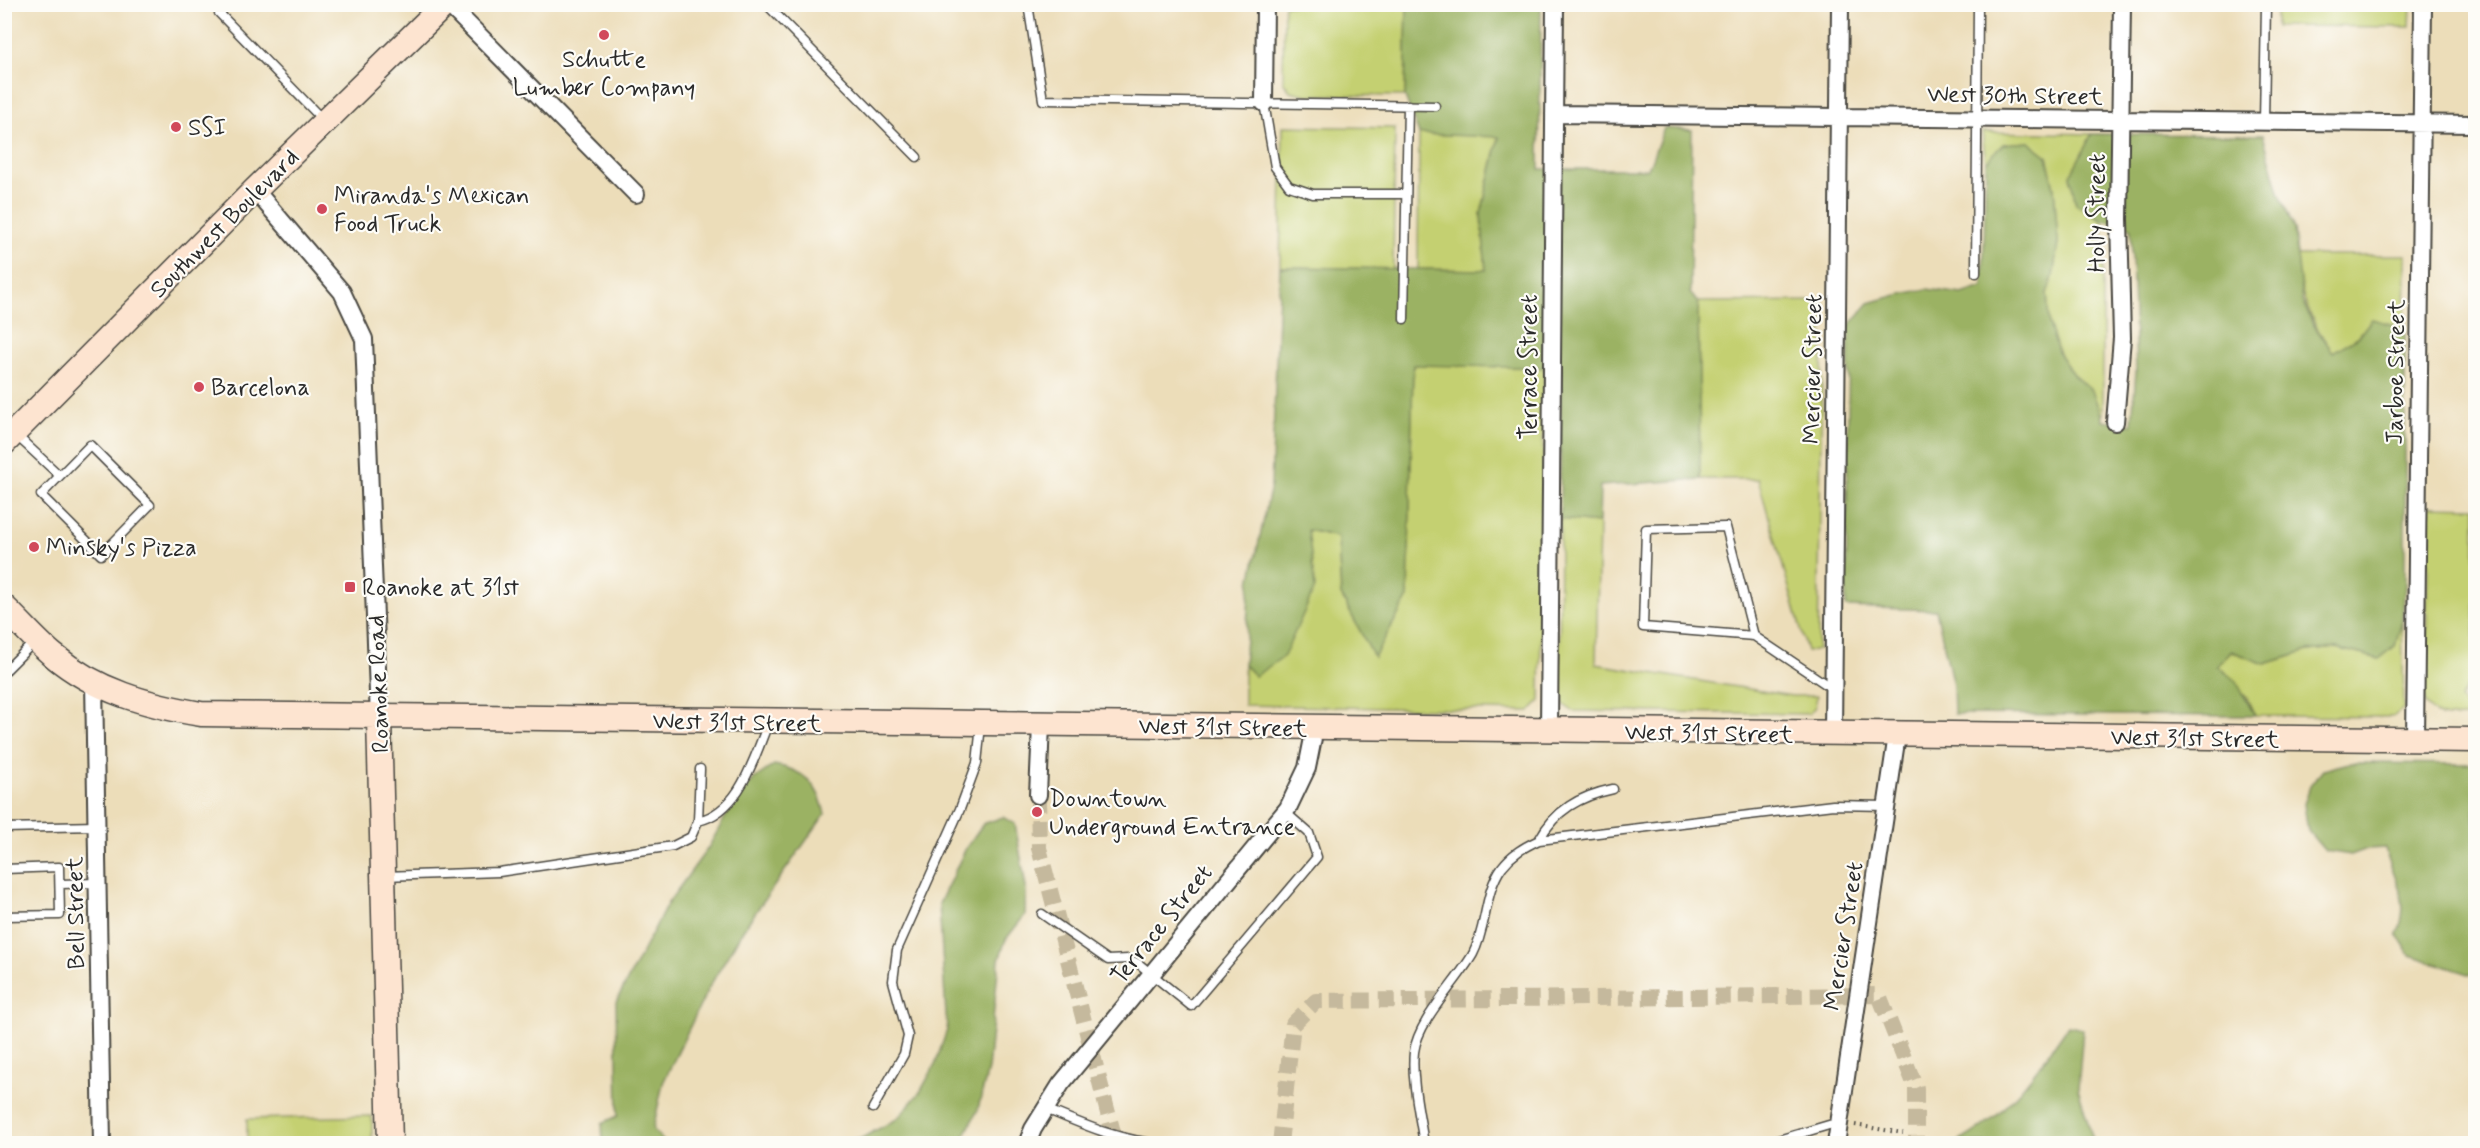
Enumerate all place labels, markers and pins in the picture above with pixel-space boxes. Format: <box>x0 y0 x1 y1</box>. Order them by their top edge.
marker: Schutte Lumber Company <box>597 28 611 42</box>
place label: Schutte Lumber Company <box>513 45 695 104</box>
place label: SSI <box>188 113 226 144</box>
marker: SSI <box>169 120 183 134</box>
place label: Miranda's Mexican Food Truck <box>334 181 530 240</box>
marker: Miranda's Mexican Food Truck <box>315 202 329 216</box>
place label: Barcelona <box>211 373 310 404</box>
marker: Barcelona <box>192 380 206 394</box>
place label: Minsky's Pizza <box>46 533 197 564</box>
marker: Minsky's Pizza <box>27 540 41 554</box>
place label: Roanoke at 31st <box>362 573 520 604</box>
marker: Roanoke at 31st <box>343 580 357 594</box>
place label: Downtown Underground Entrance <box>1049 784 1295 843</box>
marker: Downtown Underground Entrance <box>1030 805 1044 819</box>

